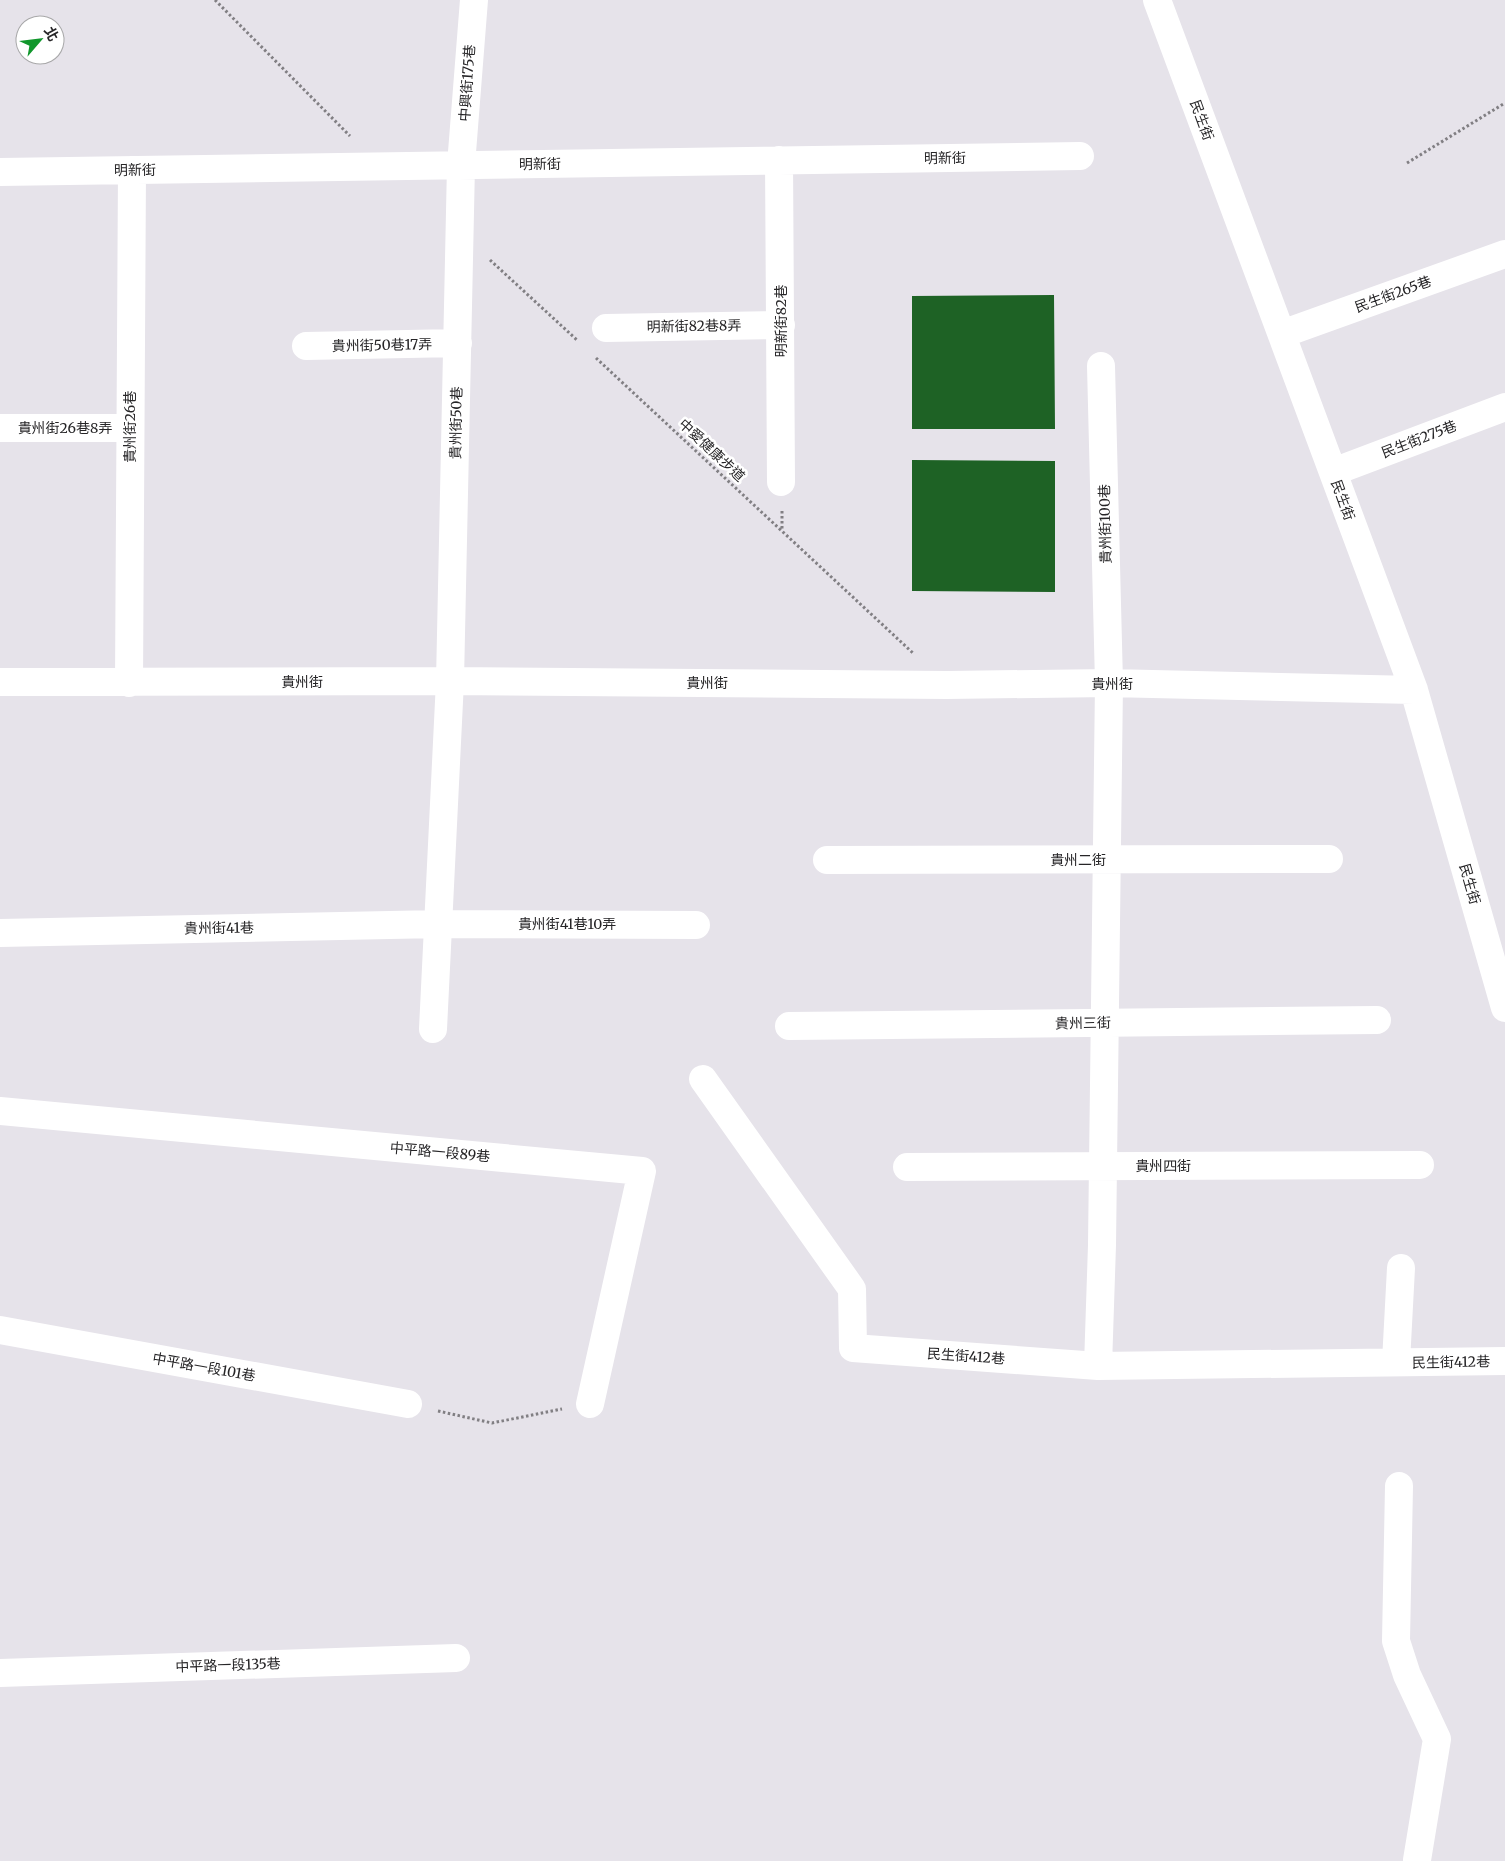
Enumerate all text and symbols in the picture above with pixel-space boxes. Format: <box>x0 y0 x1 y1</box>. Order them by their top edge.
north arrow <box>15 15 65 65</box>
text: 北 <box>40 23 63 44</box>
street label: 中興街175巷 <box>455 44 479 122</box>
street label: 民生街 <box>1186 97 1218 143</box>
street label: 明新街 <box>924 149 966 167</box>
street label: 明新街 <box>519 155 561 173</box>
street label: 明新街 <box>114 161 156 179</box>
street label: 民生街265巷 <box>1352 272 1434 316</box>
street label: 明新街82巷 <box>772 285 790 357</box>
street label: 明新街82巷8弄 <box>646 316 742 336</box>
street label: 貴州街50巷17弄 <box>332 335 432 355</box>
street label: 貴州街50巷 <box>446 386 466 460</box>
street label: 貴州街26巷 <box>121 391 139 463</box>
street label: 中愛健康步道 <box>675 415 749 485</box>
street label: 民生街275巷 <box>1379 416 1459 462</box>
street label: 貴州街26巷8弄 <box>18 419 112 437</box>
street label: 民生街 <box>1327 477 1359 523</box>
street label: 貴州街100巷 <box>1095 484 1115 564</box>
street label: 貴州街 <box>281 673 323 691</box>
street label: 貴州街 <box>686 674 728 692</box>
street label: 貴州街 <box>1091 675 1133 693</box>
street label: 貴州二街 <box>1050 851 1106 869</box>
street label: 民生街 <box>1456 861 1484 907</box>
street label: 貴州街41巷10弄 <box>518 915 616 933</box>
street label: 貴州街41巷 <box>184 918 254 938</box>
street label: 貴州三街 <box>1055 1014 1111 1032</box>
street label: 中平路一段89巷 <box>389 1139 491 1165</box>
street label: 貴州四街 <box>1135 1157 1191 1175</box>
street label: 民生街412巷 <box>926 1344 1006 1368</box>
street label: 中平路一段101巷 <box>151 1349 257 1385</box>
street label: 民生街412巷 <box>1412 1352 1490 1372</box>
street label: 中平路一段135巷 <box>175 1654 281 1676</box>

